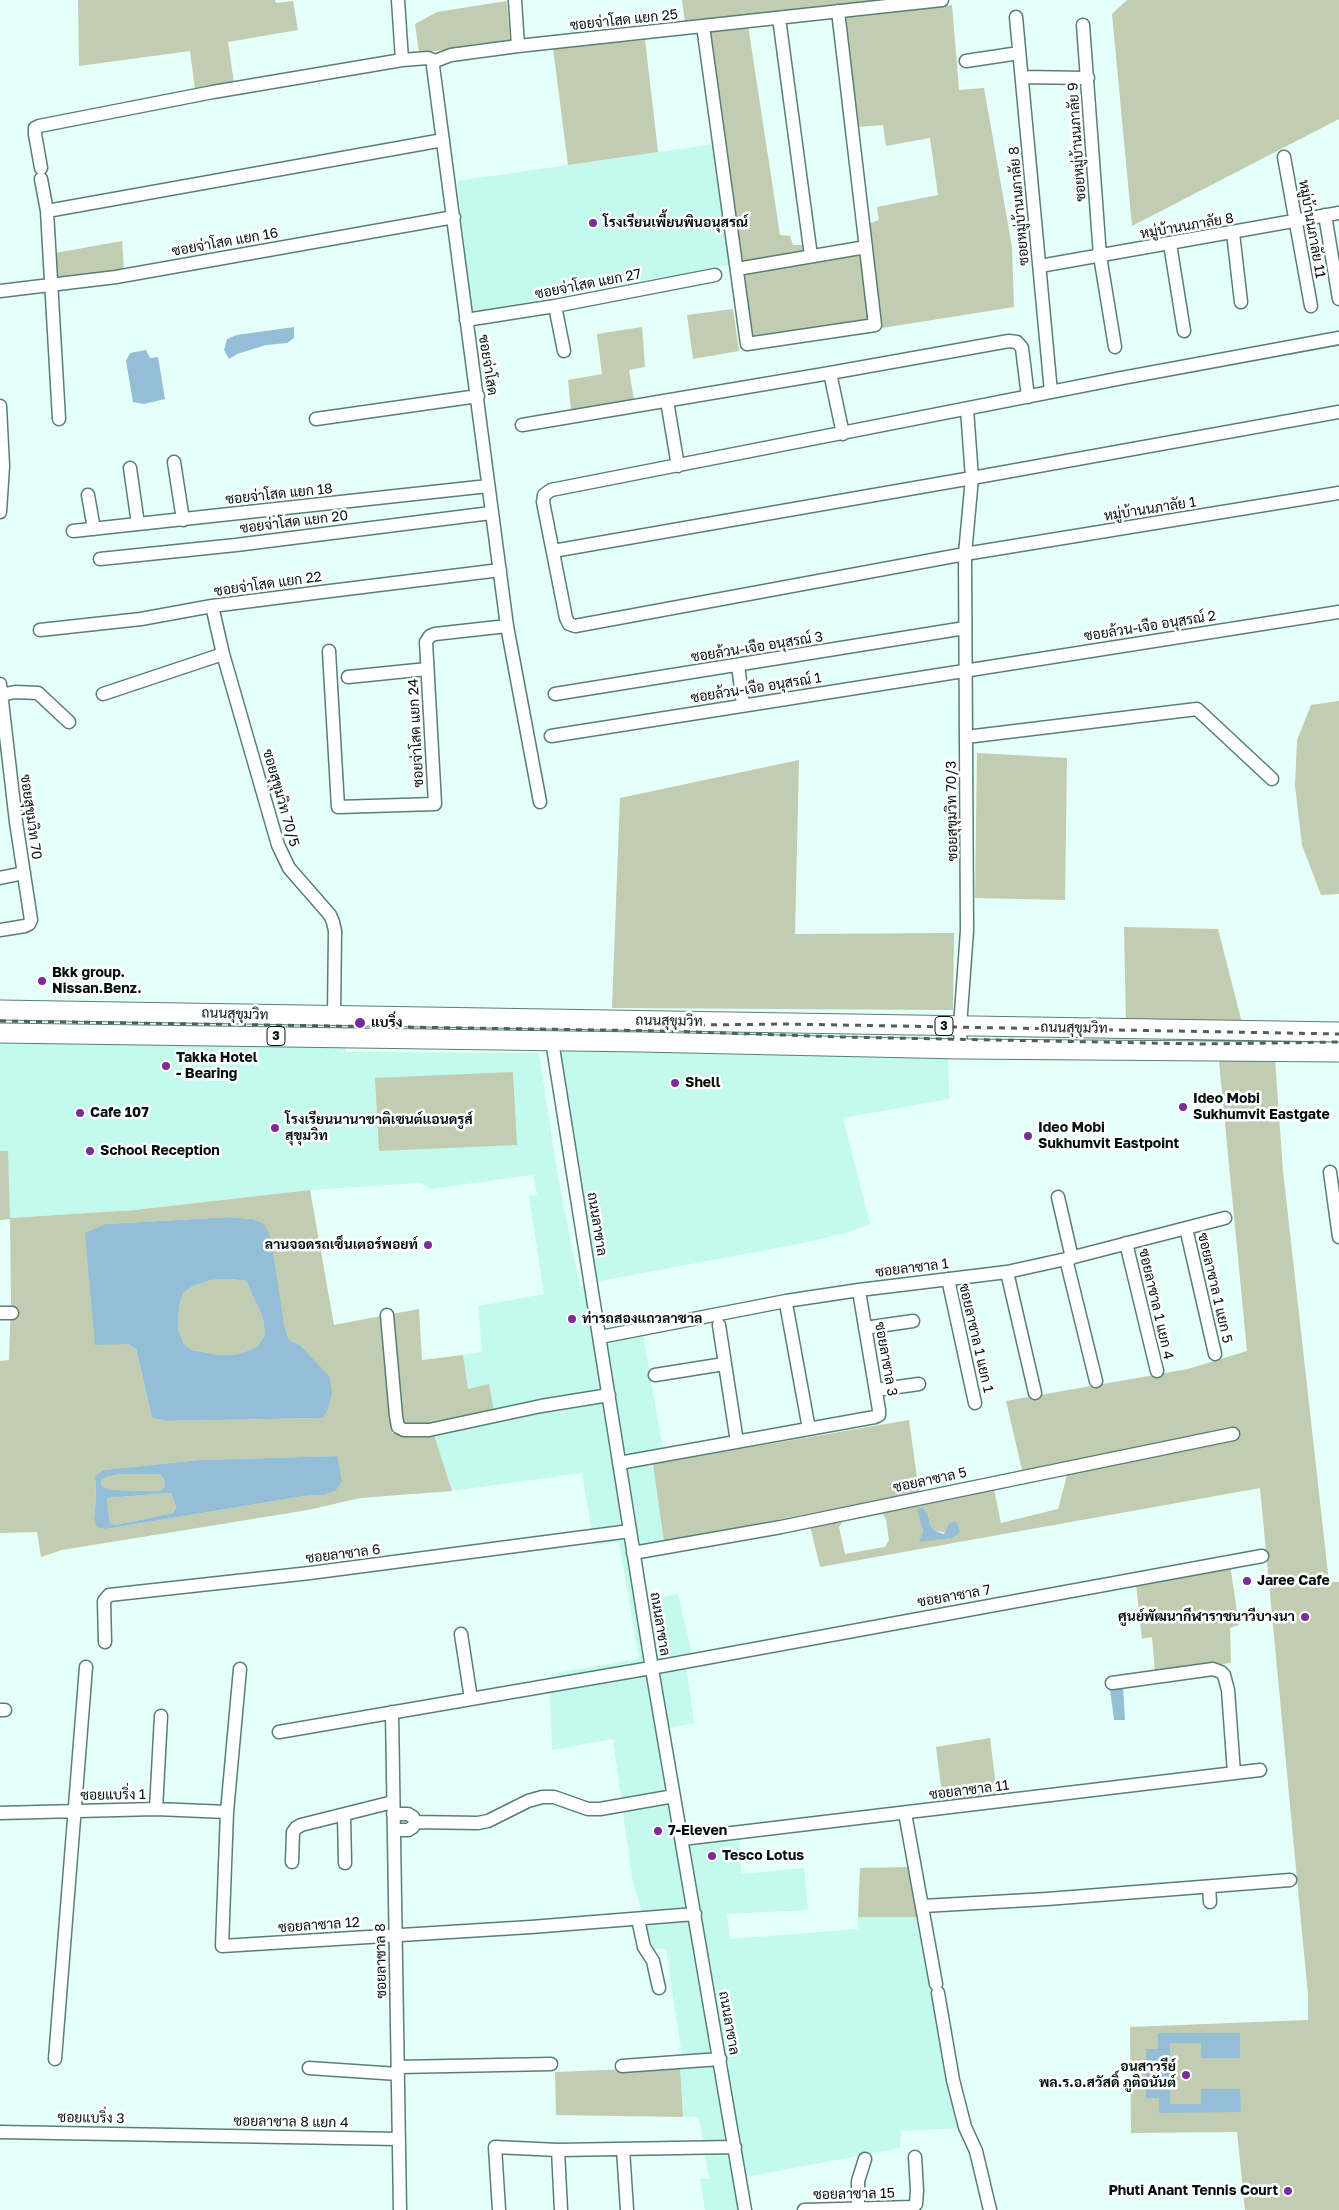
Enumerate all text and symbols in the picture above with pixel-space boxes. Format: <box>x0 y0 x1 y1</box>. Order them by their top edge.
street label: ซอยจ่าโสด แยก 25 <box>569 6 679 34</box>
street label: ซอยหมู่บ้านนภาลัย 9 <box>1064 82 1090 202</box>
street label: ซอยหมู่บ้านนภาลัย 8 <box>1005 146 1033 266</box>
street label: หมู่บ้านนภาลัย 11 <box>1295 178 1329 280</box>
street label: หมู่บ้านนภาลัย 8 <box>1139 210 1235 242</box>
place label: โรงเรียนเพี้ยนพินอนุสรณ์ <box>603 215 748 231</box>
marker: โรงเรียนเพี้ยนพินอนุสรณ์ <box>587 217 599 229</box>
street label: ซอยจ่าโสด แยก 16 <box>171 224 279 260</box>
street label: ซอยจ่าโสด แยก 27 <box>533 265 643 303</box>
street label: ซอยจ่าโสด <box>475 333 501 397</box>
street label: ซอยจ่าโสด แยก 18 <box>225 480 333 508</box>
street label: หมู่บ้านนภาลัย 1 <box>1103 493 1197 525</box>
street label: ซอยจ่าโสด แยก 20 <box>239 507 349 537</box>
street label: ซอยจ่าโสด แยก 22 <box>213 568 323 600</box>
street label: ซอยล้วน-เจือ อนุสรณ์ 2 <box>1083 607 1217 645</box>
street label: ซอยล้วน-เจือ อนุสรณ์ 3 <box>690 628 824 666</box>
street label: ซอยล้วน-เจือ อนุสรณ์ 1 <box>689 669 823 707</box>
street label: ซอยจ่าโสด แยก 24 <box>405 678 427 788</box>
street label: ซอยสุขุมวิท 70/5 <box>259 747 303 849</box>
street label: ซอยสุขุมวิท 70/3 <box>943 760 961 862</box>
street label: ซอยสุขุมวิท 70 <box>17 773 45 861</box>
place label: Bkk group. Nissan.Benz. <box>52 965 142 998</box>
marker: Bkk group. Nissan.Benz. <box>36 975 48 987</box>
street label: ถนนสุขุมวิท <box>201 1004 269 1024</box>
street label: ถนนสุขุมวิท <box>635 1012 703 1030</box>
place label: แบริ่ง <box>371 1015 402 1031</box>
marker: แบริ่ง <box>353 1016 367 1030</box>
road number: 3 <box>935 1016 953 1036</box>
street label: ถนนสุขุมวิท <box>1040 1019 1108 1037</box>
road number: 3 <box>267 1026 285 1046</box>
place label: Takka Hotel - Bearing <box>176 1050 257 1082</box>
marker: Takka Hotel - Bearing <box>160 1060 172 1072</box>
place label: Shell <box>685 1075 720 1091</box>
marker: Shell <box>669 1077 681 1089</box>
place label: Ideo Mobi Sukhumvit Eastgate <box>1193 1091 1330 1124</box>
marker: Ideo Mobi Sukhumvit Eastgate <box>1177 1101 1189 1113</box>
place label: Cafe 107 <box>90 1105 149 1121</box>
marker: Cafe 107 <box>74 1107 86 1119</box>
place label: โรงเรียนนานาชาติเซนต์แอนดรูส์ สุขุมวิท <box>285 1112 473 1144</box>
place label: Ideo Mobi Sukhumvit Eastpoint <box>1038 1120 1179 1152</box>
marker: โรงเรียนนานาชาติเซนต์แอนดรูส์ สุขุมวิท <box>269 1122 281 1134</box>
marker: Ideo Mobi Sukhumvit Eastpoint <box>1022 1130 1034 1142</box>
place label: School Reception <box>100 1143 220 1159</box>
marker: School Reception <box>84 1145 96 1157</box>
street label: ถนนลาซาล <box>584 1191 610 1257</box>
street label: ซอยลาซาล 1 แยก 5 <box>1194 1231 1236 1345</box>
place label: ลานจอดรถเซ็นเตอร์พอยท์ <box>265 1237 418 1253</box>
marker: ลานจอดรถเซ็นเตอร์พอยท์ <box>422 1239 434 1251</box>
street label: ซอยลาซาล 1 แยก 4 <box>1135 1247 1177 1361</box>
street label: ซอยลาซาล 1 <box>874 1255 950 1281</box>
street label: ซอยลาซาล 1 แยก 1 <box>955 1282 997 1394</box>
place label: ท่ารถสองแถวลาซาล <box>582 1311 702 1327</box>
marker: ท่ารถสองแถวลาซาล <box>566 1313 578 1325</box>
street label: ซอยลาซาล 3 <box>871 1321 901 1397</box>
street label: ซอยลาซาล 5 <box>892 1464 968 1496</box>
street label: ซอยลาซาล 6 <box>305 1541 381 1567</box>
place label: Jaree Cafe <box>1257 1573 1330 1589</box>
marker: Jaree Cafe <box>1241 1575 1253 1587</box>
street label: ซอยลาซาล 7 <box>916 1581 992 1611</box>
street label: ถนนลาซาล <box>647 1591 673 1657</box>
place label: ศูนย์พัฒนากีฬาราชนาวีบางนา <box>1118 1609 1295 1625</box>
marker: ศูนย์พัฒนากีฬาราชนาวีบางนา <box>1299 1611 1311 1623</box>
street label: ซอยลาซาล 11 <box>928 1777 1010 1803</box>
street label: ซอยแบริ่ง 1 <box>80 1786 146 1804</box>
place label: 7-Eleven <box>668 1823 727 1839</box>
marker: 7-Eleven <box>652 1825 664 1837</box>
place label: Tesco Lotus <box>722 1848 804 1864</box>
marker: Tesco Lotus <box>706 1850 718 1862</box>
street label: ซอยลาซาล 12 <box>278 1914 360 1936</box>
street label: ซอยลาซาล 8 <box>372 1923 390 1999</box>
street label: ถนนลาซาล <box>715 1990 743 2056</box>
place label: อนุสาวรีย์ พล.ร.อ.สวัสดิ์ ภูติอนันต์ <box>1039 2059 1176 2092</box>
marker: อนุสาวรีย์ พล.ร.อ.สวัสดิ์ ภูติอนันต์ <box>1180 2069 1192 2081</box>
street label: ซอยแบริ่ง 3 <box>57 2109 125 2127</box>
street label: ซอยลาซาล 8 แยก 4 <box>233 2113 349 2131</box>
place label: Phuti Anant Tennis Court <box>1108 2183 1278 2199</box>
street label: ซอยลาซาล 15 <box>813 2185 895 2203</box>
marker: Phuti Anant Tennis Court <box>1282 2185 1294 2197</box>

